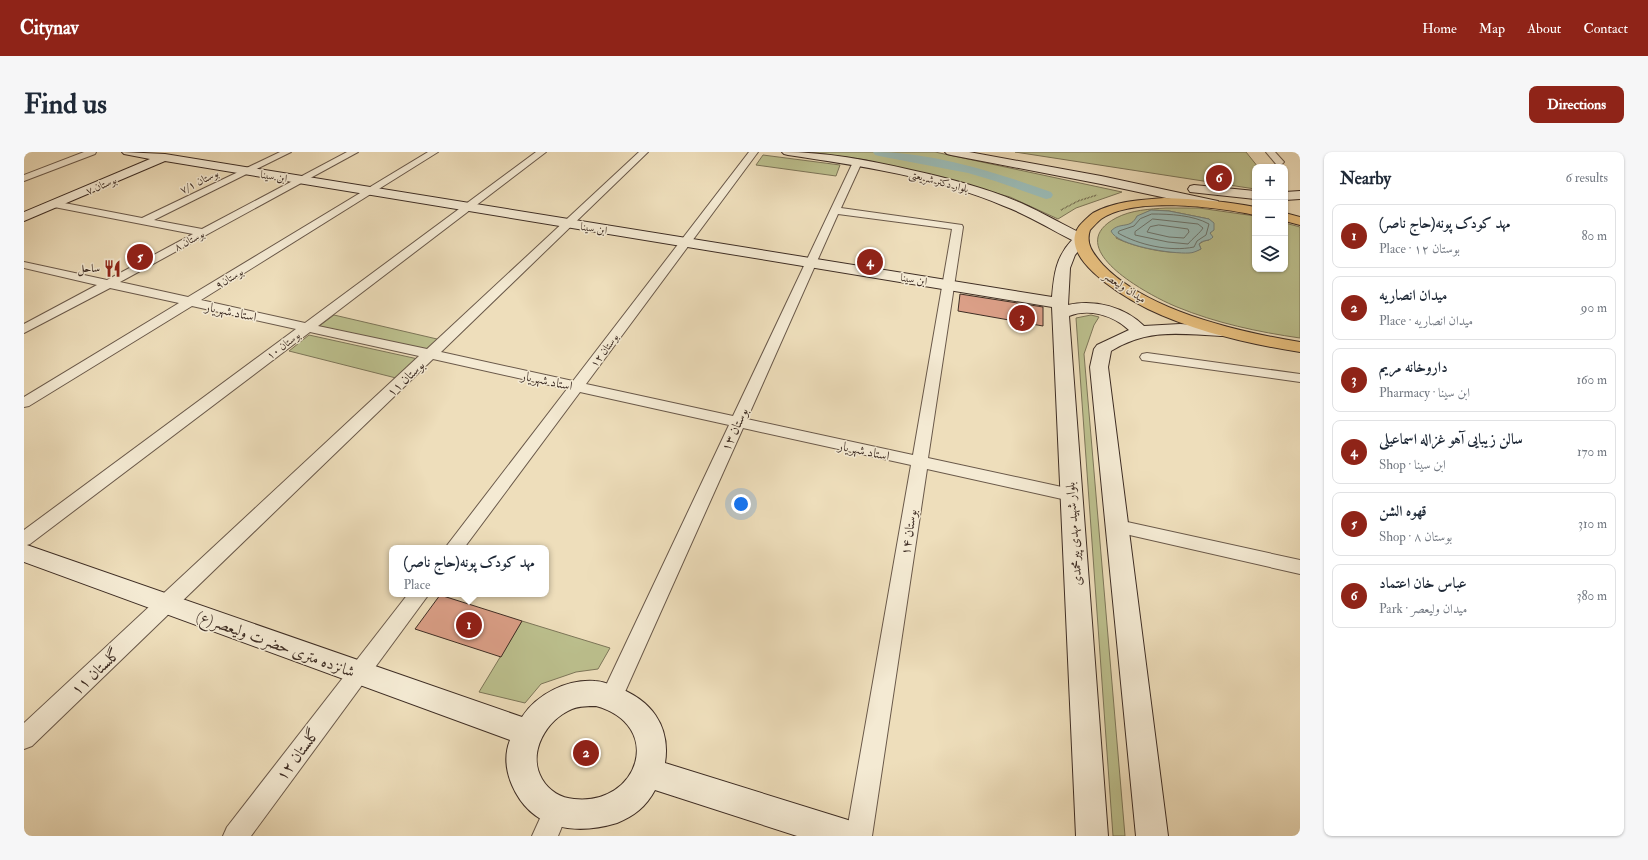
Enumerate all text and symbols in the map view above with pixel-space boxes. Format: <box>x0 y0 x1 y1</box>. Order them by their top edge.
text: Citynav <box>20 16 79 40</box>
text: Home <box>1422 20 1457 37</box>
text: Map <box>1479 20 1505 37</box>
text: About <box>1527 20 1561 37</box>
text: Contact <box>1583 20 1628 37</box>
button: Directions <box>1529 86 1624 123</box>
text: Find us <box>24 87 107 122</box>
pin: 6 <box>1206 163 1232 193</box>
map controls <box>1252 164 1288 272</box>
button: + <box>1252 164 1288 200</box>
street label: بوستان ۷/۱ <box>178 166 221 196</box>
street label: بلوار دکتر شریعتی <box>907 167 970 198</box>
street label: ابن سینا <box>260 168 288 185</box>
text: Nearby <box>1340 168 1391 189</box>
text: 6 results <box>1565 170 1608 186</box>
street label: بوستان ۷ <box>84 173 119 198</box>
button: − <box>1252 200 1288 236</box>
text: مهد کودک پونه(حاج ناصر) <box>1379 214 1510 233</box>
street label: ابن سینا <box>580 220 608 237</box>
street label: بوستان ۸ <box>172 227 207 254</box>
text: 1 <box>1352 228 1356 244</box>
text: 80 m <box>1581 228 1607 244</box>
button: layers <box>1252 236 1288 272</box>
text: Place · بوستان ۱۲ <box>1379 241 1460 257</box>
pin: 5 <box>127 242 153 272</box>
pin: 4 <box>857 247 883 277</box>
restaurant icon: ساحل <box>103 258 123 278</box>
place label: ساحل <box>77 262 100 277</box>
street label: بوستان۹ <box>213 265 245 292</box>
street label: میدان ولیعصر <box>1100 268 1148 307</box>
street label: ابن سینا <box>900 271 928 288</box>
text: میدان انصاریه <box>1379 286 1447 305</box>
street label: استاد شهریار <box>202 298 258 325</box>
text: 2 <box>1351 300 1357 316</box>
text: 90 m <box>1581 300 1607 316</box>
pin: 3 <box>1009 303 1035 333</box>
text: Place · میدان انصاریه <box>1379 313 1473 329</box>
street label: بوستان ۱۰ <box>264 329 303 362</box>
street label: بوستان ۱۲ <box>588 331 621 370</box>
street label: بوستان ۱۱ <box>383 357 428 400</box>
text: داروخانه مریم <box>1379 358 1448 377</box>
street label: استاد شهریار <box>518 367 574 394</box>
text: 3 <box>1352 372 1357 388</box>
text: 160 m <box>1576 372 1607 388</box>
text: Pharmacy · ابن سینا <box>1379 385 1470 401</box>
street label: بوستان ۱۳ <box>718 405 752 454</box>
text: سالن زیبایی آهو غزاله اسماعیلی <box>1379 430 1523 449</box>
street label: استاد شهریار <box>835 437 891 464</box>
text: 4 <box>1350 444 1358 460</box>
text: 170 m <box>1577 444 1607 460</box>
text: Shop · ابن سینا <box>1379 457 1446 473</box>
street label: بلوار شهید مهدی پیرمحمدی <box>1062 481 1087 586</box>
your location <box>731 494 751 514</box>
text: قهوه الشن <box>1379 502 1427 521</box>
street label: بوستان ۱۴ <box>897 508 920 556</box>
text: 5 <box>1351 516 1357 532</box>
text: 310 m <box>1578 516 1607 532</box>
text: Shop · بوستان ۸ <box>1379 529 1452 545</box>
popup <box>389 545 549 597</box>
text: مهد کودک پونه(حاج ناصر) <box>403 553 535 572</box>
text: عباس خان اعتماد <box>1379 574 1467 593</box>
text: Place <box>403 577 430 593</box>
text: 6 <box>1351 588 1357 604</box>
text: 380 m <box>1576 588 1607 604</box>
text: Park · میدان ولیعصر <box>1379 601 1467 617</box>
street label: شانزده متری حضرت ولیعصر(ع) <box>192 606 358 685</box>
pin: 1 <box>456 610 482 640</box>
street label: گلستان ۱۱ <box>67 644 125 700</box>
street label: گلستان ۱۲ <box>272 724 324 785</box>
pin: 2 <box>573 738 599 768</box>

